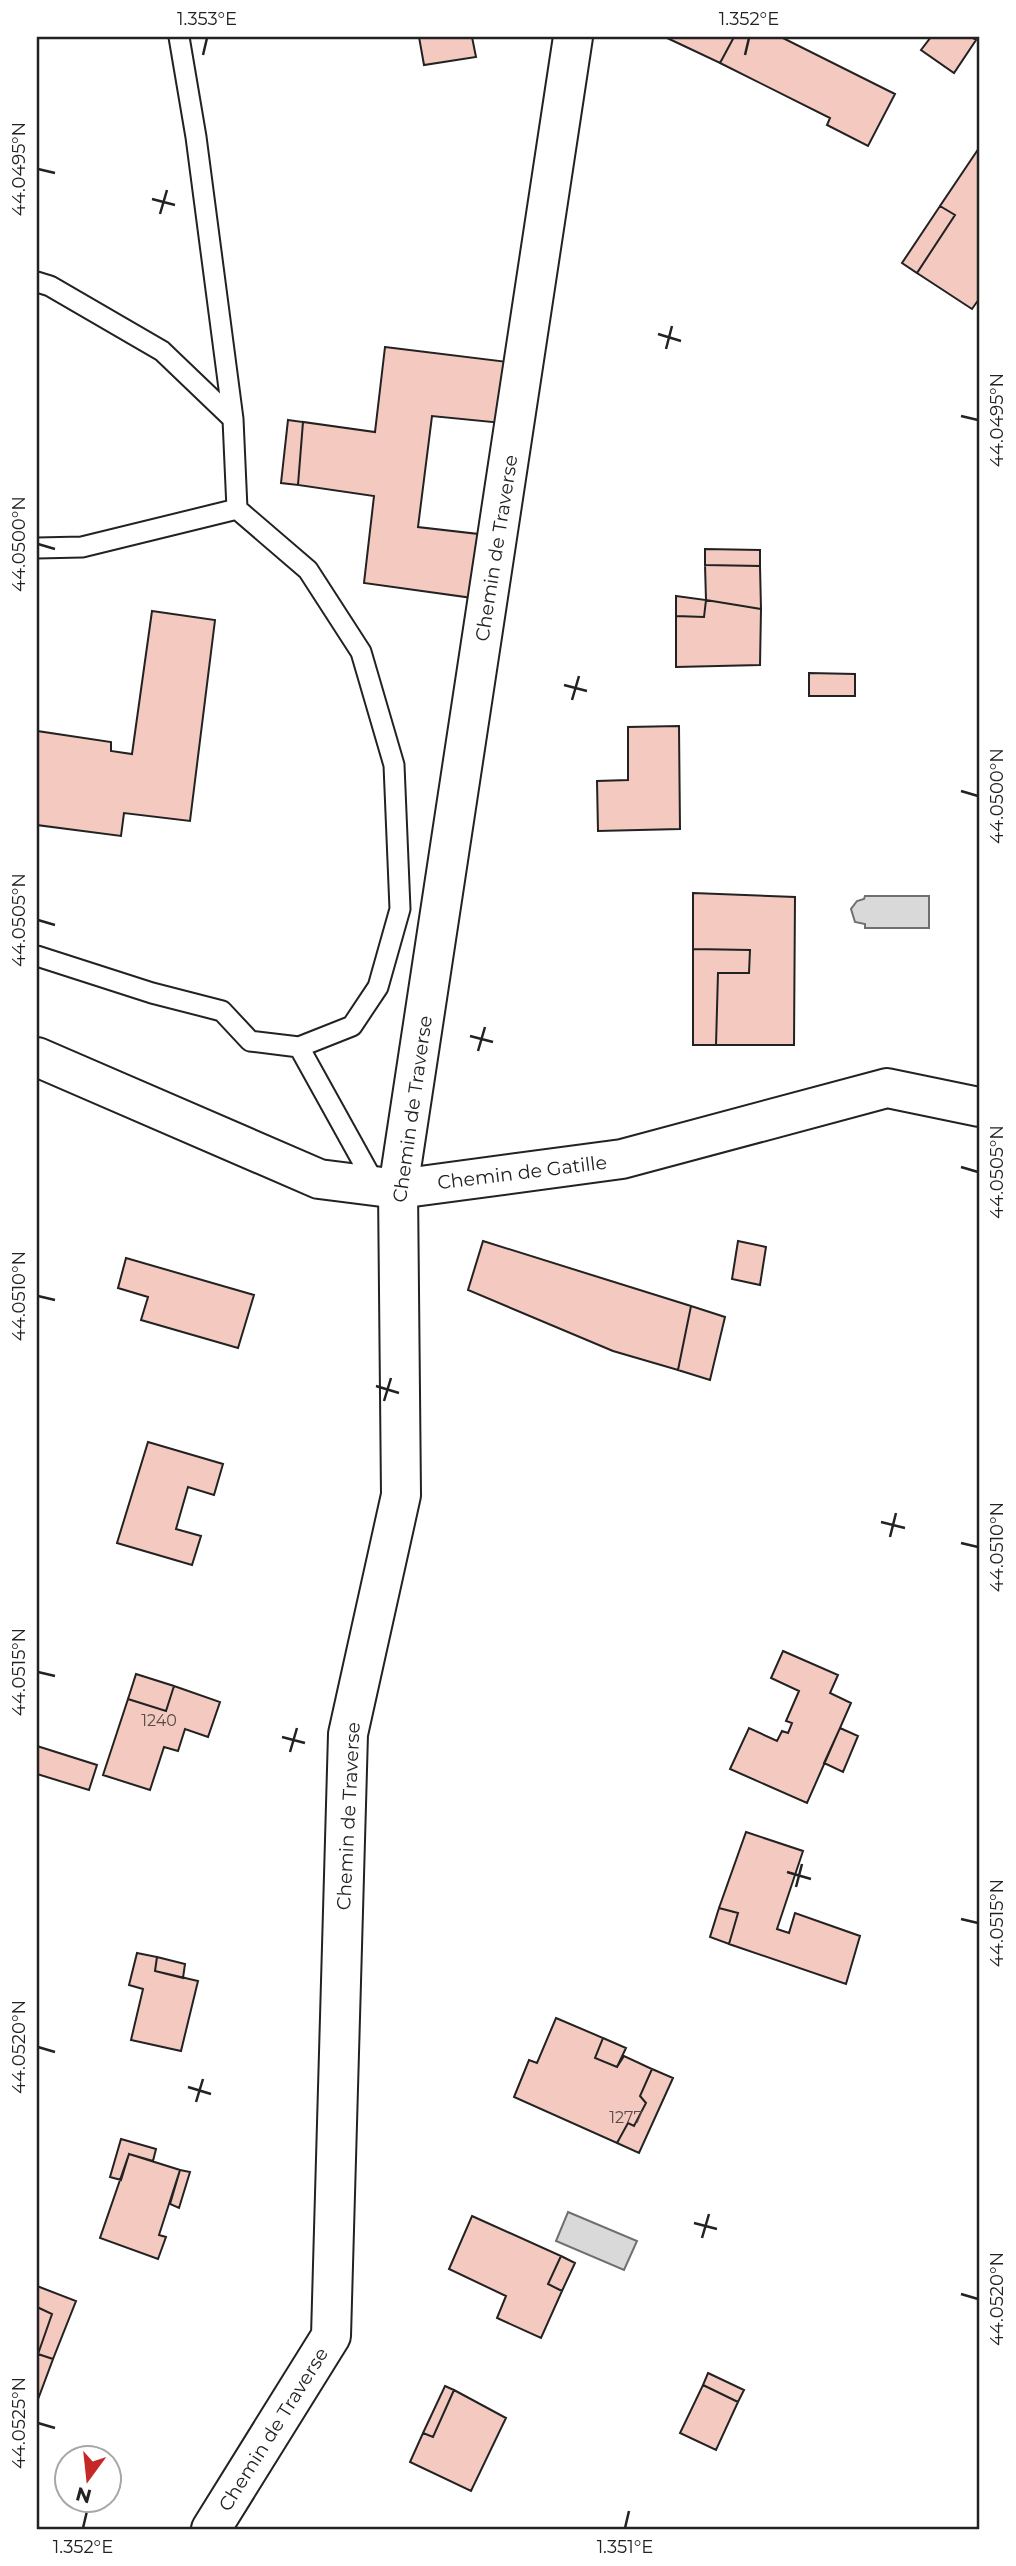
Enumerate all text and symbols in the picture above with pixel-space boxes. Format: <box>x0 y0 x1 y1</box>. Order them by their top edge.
text: 1.353°E <box>177 8 237 30</box>
text: 1.352°E <box>719 8 779 30</box>
text: 44.0495°N <box>8 122 30 216</box>
text: 44.0495°N <box>986 373 1008 467</box>
street label: Chemin de Traverse <box>470 453 523 643</box>
text: 44.0500°N <box>8 496 30 592</box>
text: 44.0500°N <box>986 748 1008 844</box>
text: 44.0505°N <box>8 873 30 967</box>
street label: Chemin de Traverse <box>388 1014 437 1204</box>
text: 44.0505°N <box>986 1125 1008 1219</box>
street label: Chemin de Gatille <box>436 1151 608 1194</box>
text: 44.0510°N <box>8 1251 30 1341</box>
text: 44.0510°N <box>986 1502 1008 1592</box>
text: 44.0515°N <box>8 1628 30 1716</box>
house number: 1240 <box>141 1711 177 1730</box>
street label: Chemin de Traverse <box>332 1721 365 1911</box>
text: 44.0515°N <box>986 1879 1008 1967</box>
text: 44.0520°N <box>8 2000 30 2094</box>
house number: 1277 <box>609 2108 643 2127</box>
text: 44.0520°N <box>986 2252 1008 2346</box>
street label: Chemin de Traverse <box>214 2343 333 2515</box>
text: 44.0525°N <box>8 2377 30 2469</box>
north arrow <box>52 2444 122 2514</box>
text: N <box>73 2482 94 2508</box>
text: 1.352°E <box>53 2536 113 2558</box>
text: 1.351°E <box>597 2536 653 2558</box>

